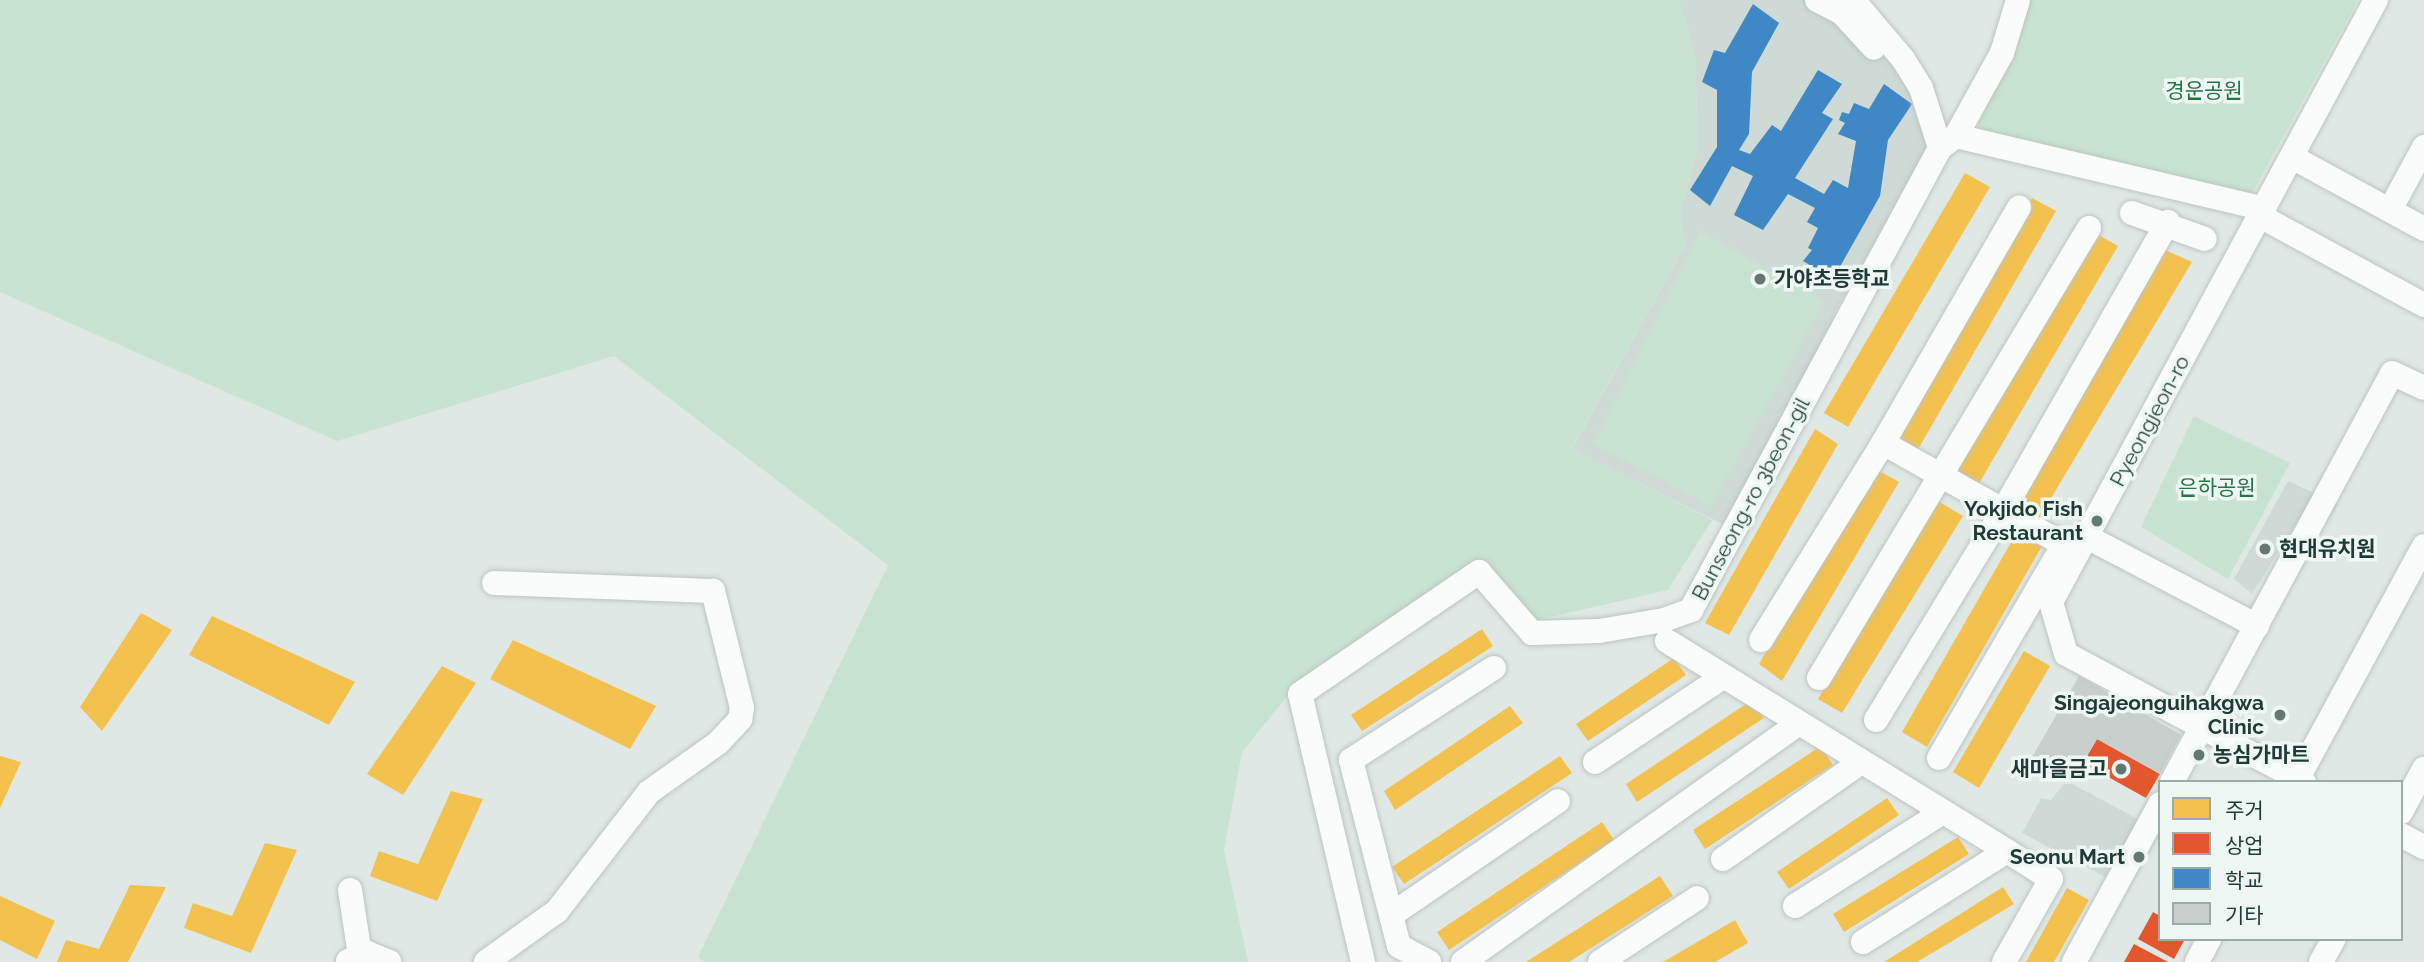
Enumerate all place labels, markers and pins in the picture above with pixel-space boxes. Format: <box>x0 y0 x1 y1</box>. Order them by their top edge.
place label: 가야초등학교 <box>1774 266 1890 292</box>
marker: 가야초등학교 <box>1752 271 1768 287</box>
place label: Yokjido Fish Restaurant <box>1964 496 2083 546</box>
marker: Yokjido Fish Restaurant <box>2089 513 2105 529</box>
place label: 현대유치원 <box>2279 536 2376 562</box>
marker: 현대유치원 <box>2257 541 2273 557</box>
place label: Singajeonguihakgwa Clinic <box>2054 690 2264 740</box>
marker: Singajeonguihakgwa Clinic <box>2270 705 2290 725</box>
place label: 농심가마트 <box>2213 742 2310 768</box>
marker: 농심가마트 <box>2191 747 2207 763</box>
place label: 새마을금고 <box>2010 756 2107 782</box>
marker: 새마을금고 <box>2113 761 2129 777</box>
place label: Seonu Mart <box>2010 844 2125 870</box>
marker: Seonu Mart <box>2131 849 2147 865</box>

